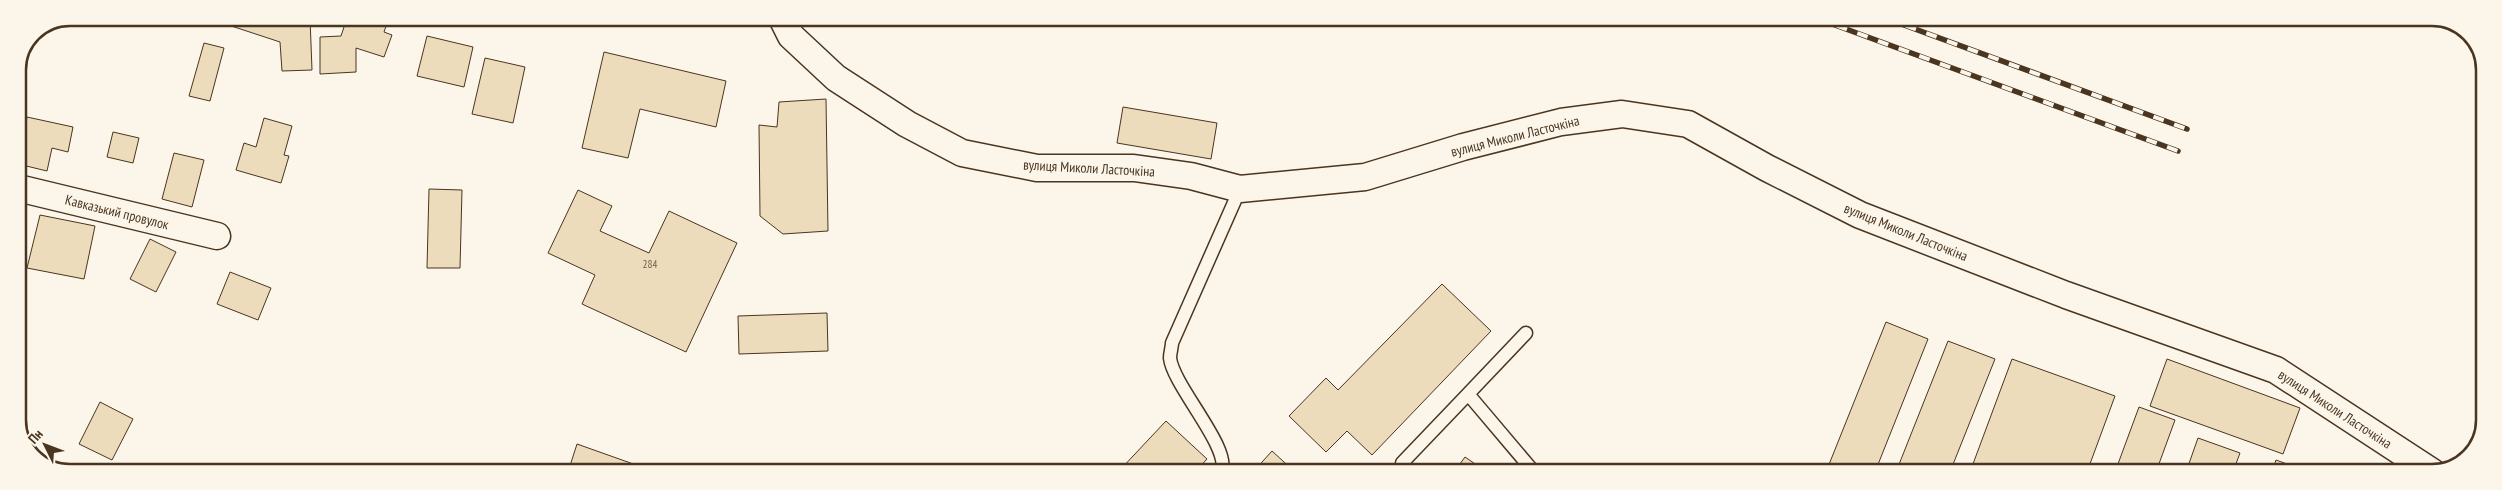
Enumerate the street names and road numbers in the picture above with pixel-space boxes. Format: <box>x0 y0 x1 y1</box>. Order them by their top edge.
street label: вулиця Миколи Ласточкіна <box>1449 111 1581 161</box>
street label: вулиця Миколи Ласточкіна <box>1023 156 1155 180</box>
street label: Кавказький провулок <box>63 190 171 234</box>
street label: вулиця Миколи Ласточкіна <box>1841 199 1971 265</box>
street label: вулиця Миколи Ласточкіна <box>2275 366 2395 452</box>

